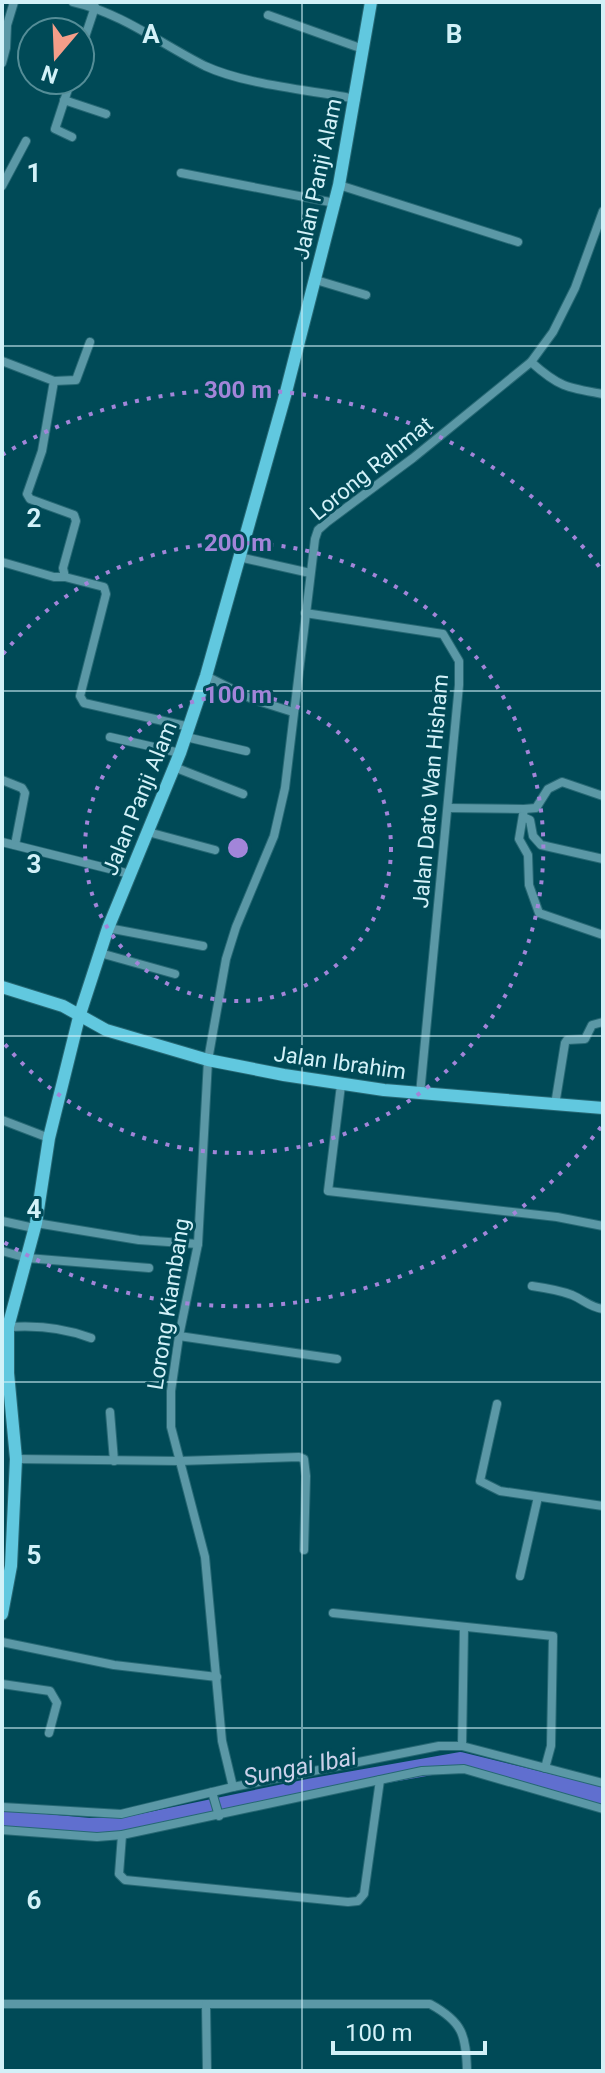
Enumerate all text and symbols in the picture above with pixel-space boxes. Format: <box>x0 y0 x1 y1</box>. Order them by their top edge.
north arrow <box>16 16 96 96</box>
text: A <box>142 19 160 49</box>
text: B <box>446 19 462 49</box>
text: N <box>38 60 61 89</box>
street label: Jalan Panji Alam <box>288 96 347 262</box>
text: 1 <box>27 158 41 188</box>
text: 300 m <box>204 376 272 404</box>
street label: Lorong Rahmat <box>305 411 438 525</box>
text: 2 <box>27 503 41 533</box>
text: 200 m <box>204 529 272 557</box>
street label: Jalan Dato Wan Hisham <box>408 673 453 909</box>
text: 100 m <box>204 681 272 709</box>
street label: Jalan Panji Alam <box>97 718 182 879</box>
centre of rings <box>224 834 252 862</box>
text: 3 <box>27 849 41 879</box>
street label: Jalan Ibrahim <box>272 1041 408 1084</box>
text: 4 <box>27 1194 42 1224</box>
street label: Lorong Kiambang <box>143 1216 194 1392</box>
text: 5 <box>27 1540 41 1570</box>
water label: Sungai Ibai <box>241 1742 359 1792</box>
text: 6 <box>27 1885 42 1915</box>
scale bar <box>333 2005 485 2055</box>
text: 100 m <box>345 2019 412 2047</box>

